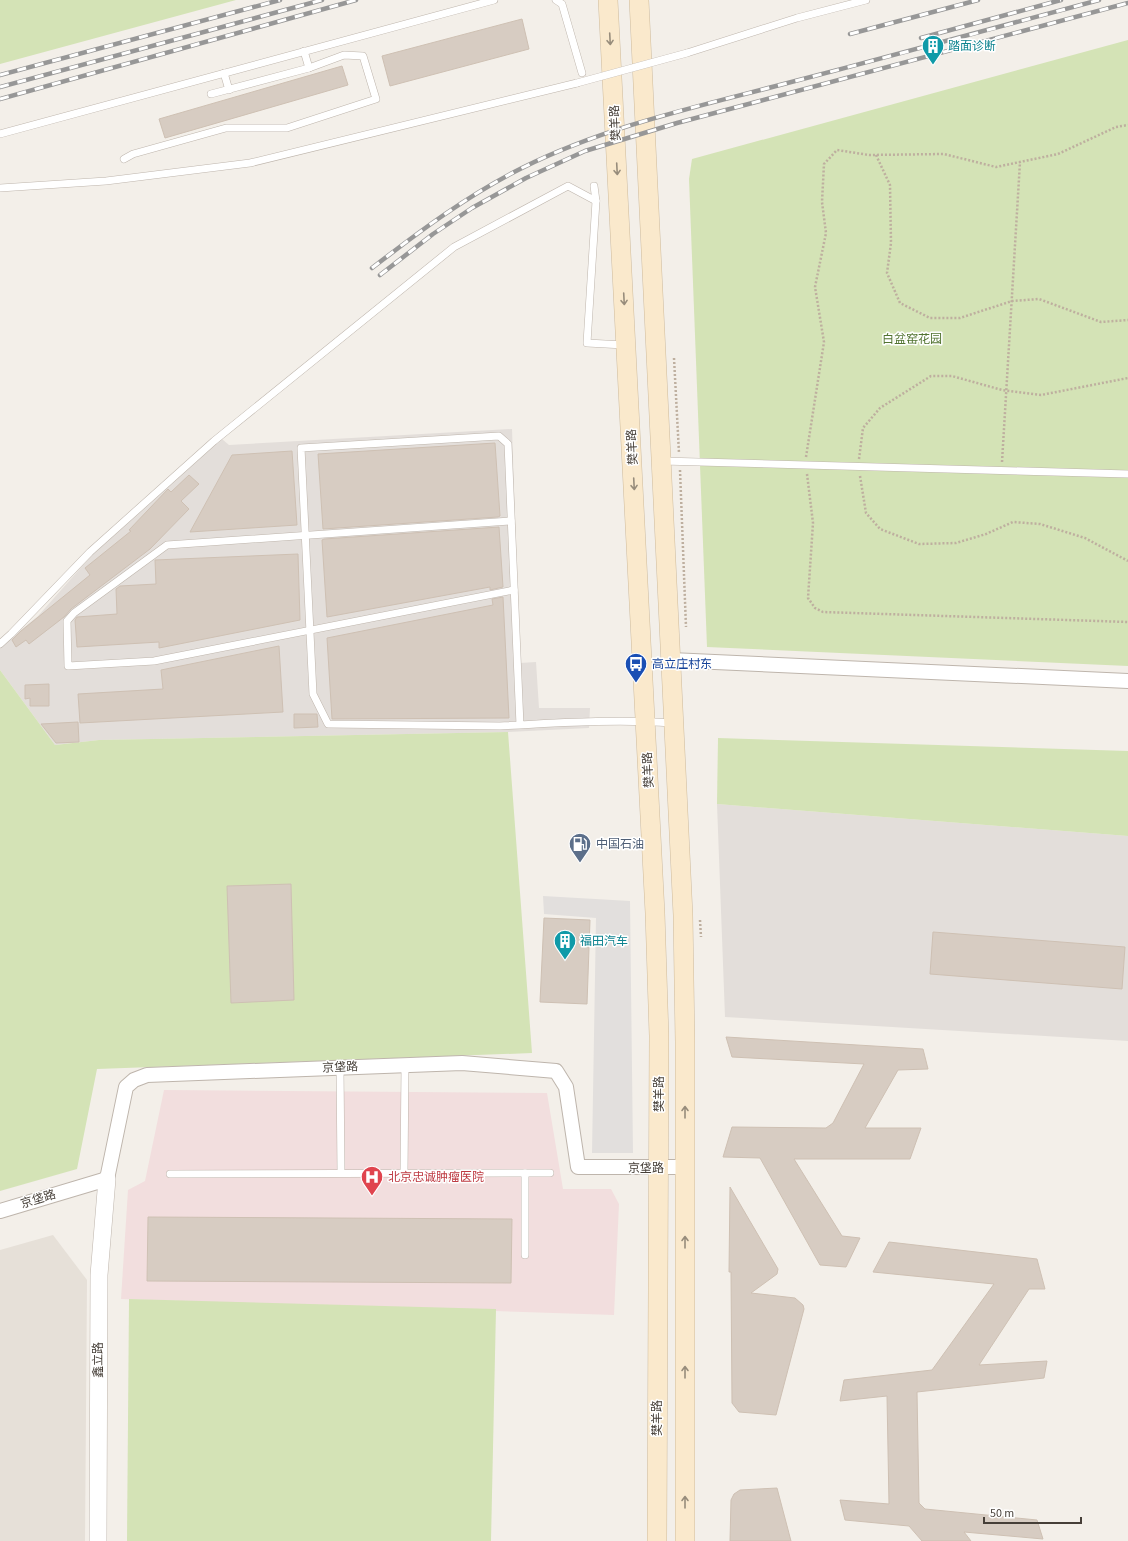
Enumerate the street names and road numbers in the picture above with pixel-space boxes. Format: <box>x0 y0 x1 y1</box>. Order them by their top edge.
street label: 樊羊路 <box>606 105 625 141</box>
street label: 樊羊路 <box>623 429 642 465</box>
street label: 樊羊路 <box>639 752 658 788</box>
street label: 京垡路 <box>322 1058 358 1077</box>
street label: 樊羊路 <box>651 1076 668 1112</box>
street label: 京垡路 <box>628 1160 664 1177</box>
street label: 京垡路 <box>18 1186 58 1213</box>
street label: 鑫立路 <box>90 1342 107 1378</box>
street label: 樊羊路 <box>649 1400 666 1436</box>

